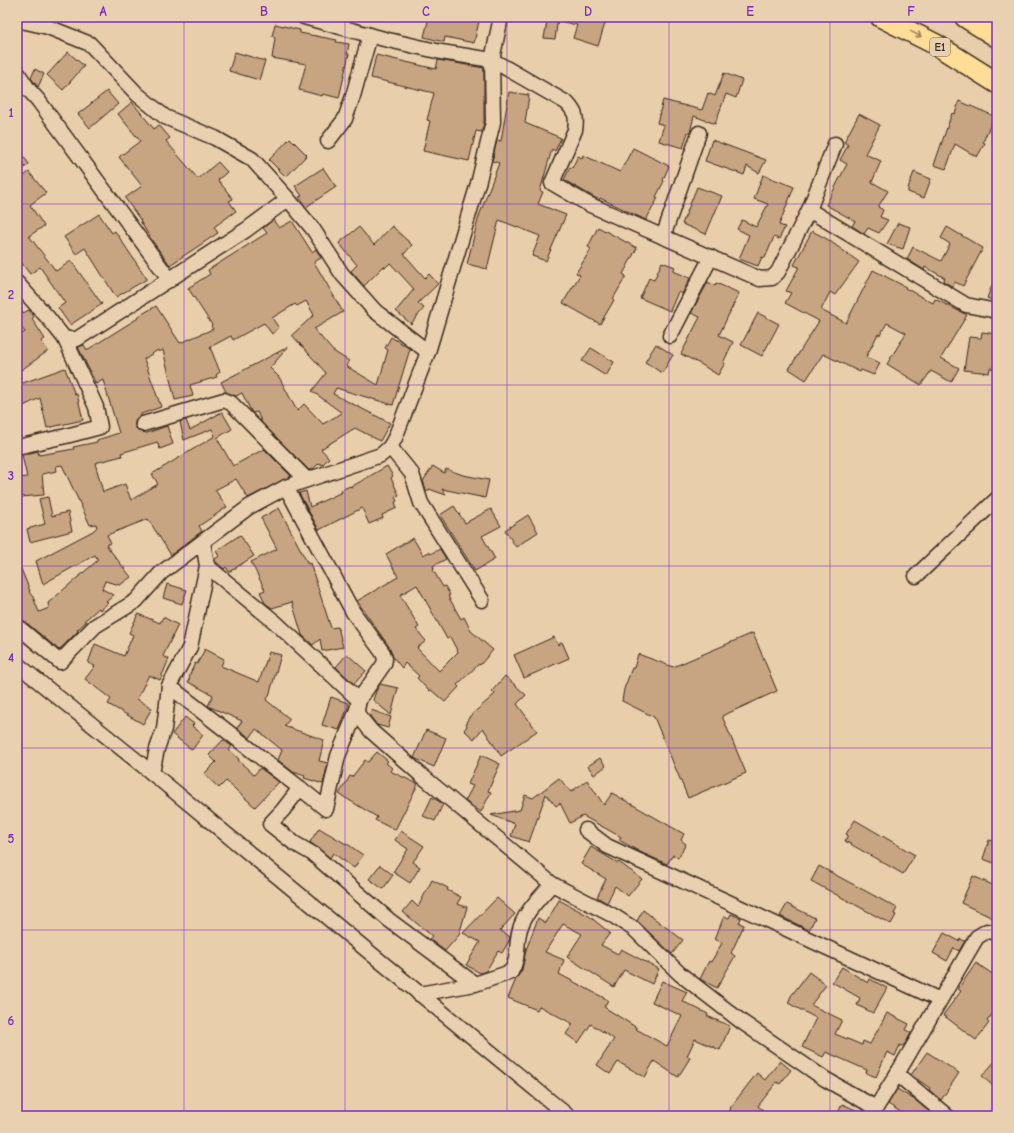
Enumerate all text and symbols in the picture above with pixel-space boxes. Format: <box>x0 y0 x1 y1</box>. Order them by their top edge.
text: A <box>99 4 107 19</box>
text: B <box>260 4 268 19</box>
text: C <box>422 4 430 19</box>
text: D <box>584 4 592 19</box>
text: E <box>746 4 754 19</box>
text: F <box>907 4 915 19</box>
one-way arrow <box>910 31 922 38</box>
road number: E1 <box>930 38 950 56</box>
text: 1 <box>8 105 14 120</box>
text: 2 <box>8 287 14 302</box>
text: 3 <box>8 468 14 483</box>
text: 4 <box>8 650 14 665</box>
text: 5 <box>8 831 15 846</box>
text: 6 <box>8 1013 15 1028</box>

